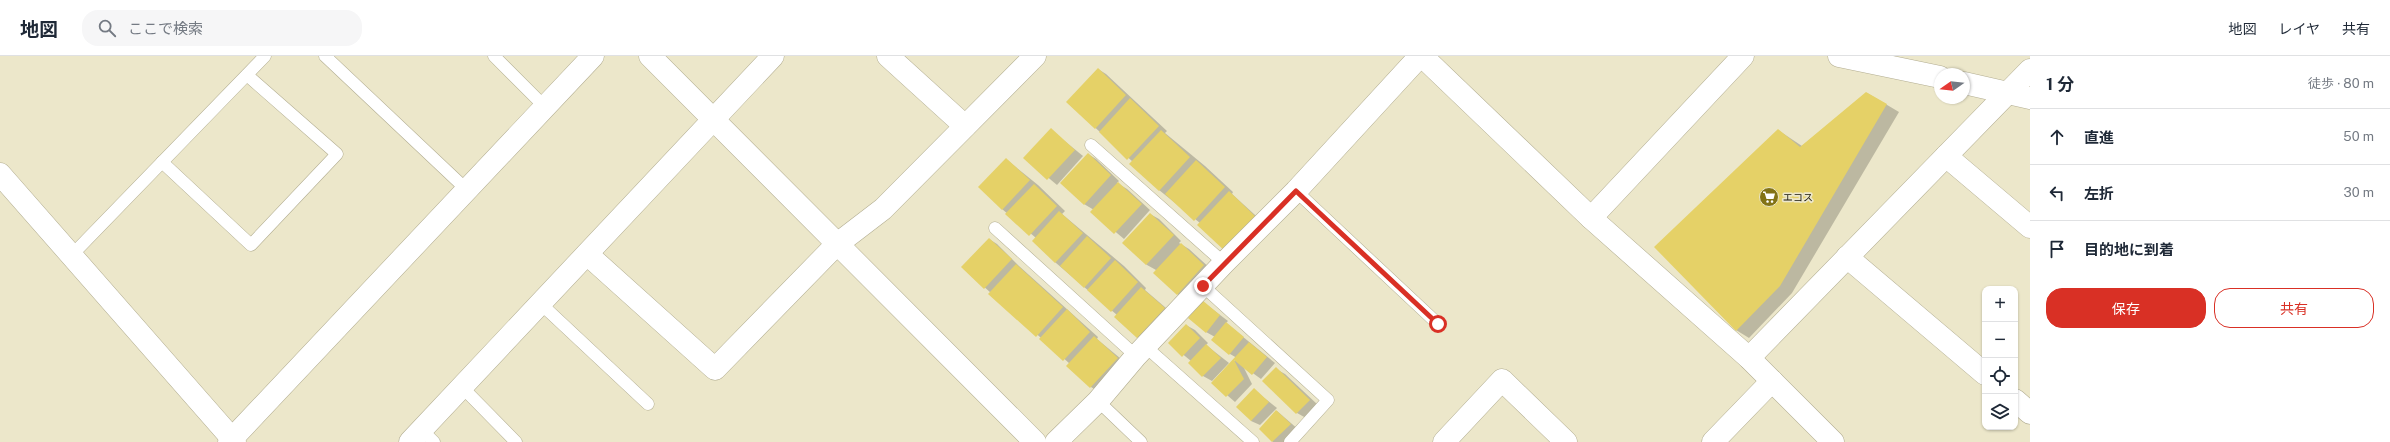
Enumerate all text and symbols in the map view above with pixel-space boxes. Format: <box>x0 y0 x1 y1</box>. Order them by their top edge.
search box <box>82 10 362 46</box>
icon: search <box>96 17 118 39</box>
text: 地図 <box>20 18 58 40</box>
text: ここで検索 <box>128 20 203 37</box>
text: 地図 <box>2228 21 2256 37</box>
text: レイヤ <box>2278 21 2320 37</box>
text: 共有 <box>2342 21 2370 37</box>
north arrow <box>1934 68 1970 104</box>
text: 1 分 <box>2046 74 2074 94</box>
text: 徒歩 · 80 m <box>2308 76 2374 91</box>
icon: ahead <box>2046 126 2068 148</box>
text: 直進 <box>2084 129 2114 146</box>
text: 50 m <box>2343 129 2374 144</box>
icon: left <box>2046 182 2068 204</box>
text: 左折 <box>2084 185 2114 202</box>
text: 30 m <box>2344 185 2374 200</box>
supermarket icon: エコス <box>1758 186 1780 208</box>
place label: エコス <box>1783 191 1813 203</box>
icon: arrive <box>2046 238 2068 260</box>
text: 目的地に到着 <box>2084 241 2174 258</box>
route end <box>1194 277 1212 295</box>
map controls <box>1982 286 2018 430</box>
button: + <box>1982 286 2018 322</box>
button: 保存 <box>2046 288 2206 328</box>
button: 共有 <box>2214 288 2374 328</box>
route start <box>1429 315 1447 333</box>
button: − <box>1982 322 2018 358</box>
button: locate <box>1982 358 2018 394</box>
button: layers <box>1982 394 2018 430</box>

